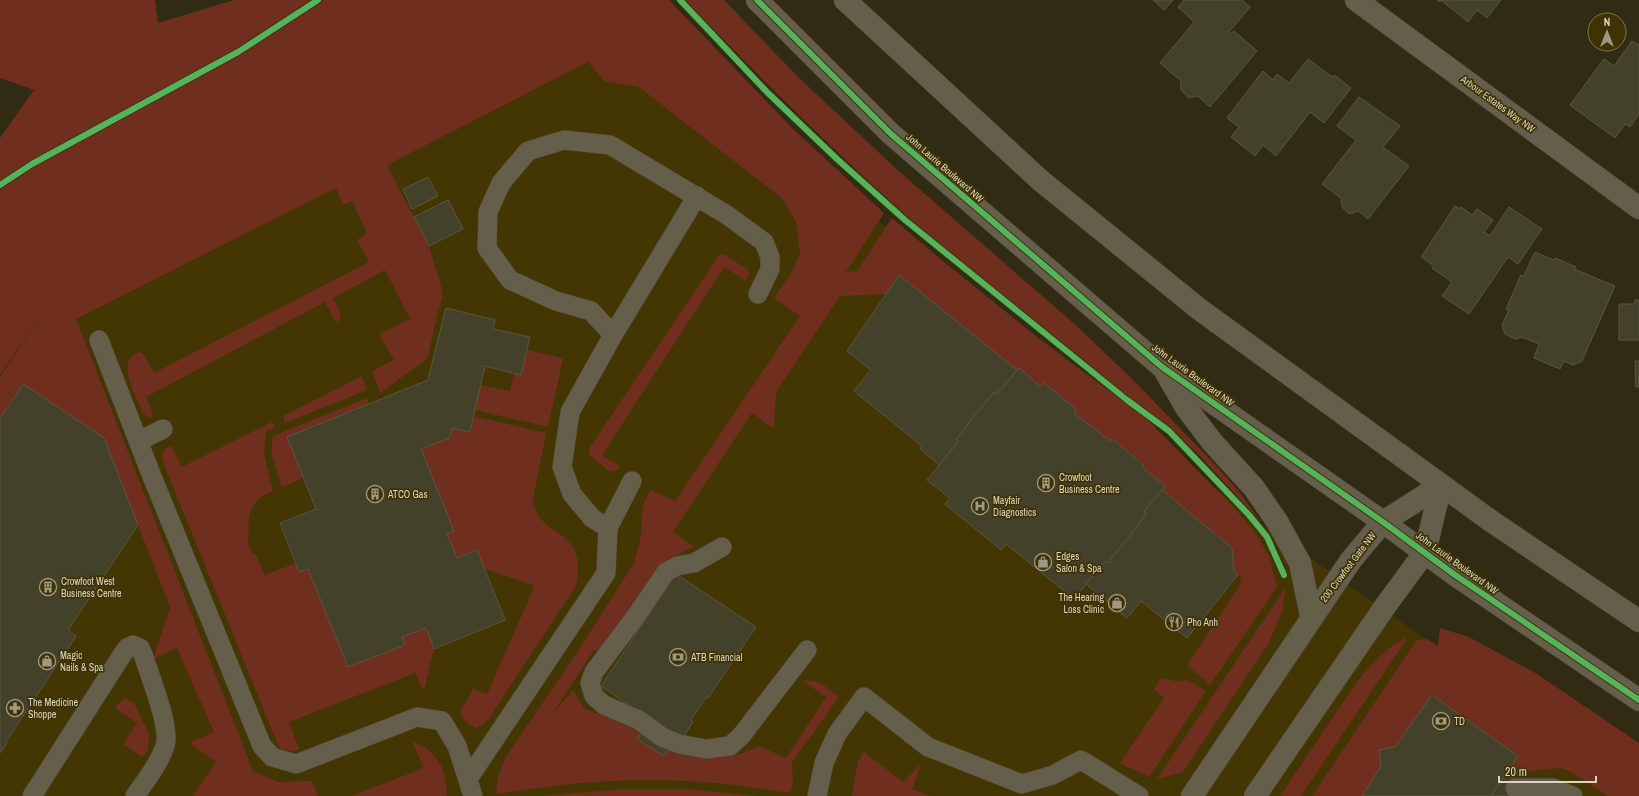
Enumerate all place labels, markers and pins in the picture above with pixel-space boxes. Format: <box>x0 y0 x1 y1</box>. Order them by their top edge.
place label: Crowfoot Business Centre <box>1059 471 1120 496</box>
building icon: Crowfoot Business Centre <box>1036 473 1056 493</box>
building icon: ATCO Gas <box>365 484 385 504</box>
place label: ATCO Gas <box>387 488 428 501</box>
place label: Mayfair Diagnostics <box>993 494 1036 519</box>
hospital icon: Mayfair Diagnostics <box>970 496 990 516</box>
place label: Edges Salon & Spa <box>1056 550 1102 575</box>
shop icon: Edges Salon & Spa <box>1033 552 1053 572</box>
place label: Crowfoot West Business Centre <box>61 575 122 600</box>
building icon: Crowfoot West Business Centre <box>38 577 58 597</box>
place label: The Hearing Loss Clinic <box>1058 591 1104 616</box>
shop icon: The Hearing Loss Clinic <box>1107 593 1127 613</box>
restaurant icon: Pho Anh <box>1164 612 1184 632</box>
place label: Pho Anh <box>1187 616 1218 629</box>
bank icon: ATB Financial <box>668 647 688 667</box>
place label: Magic Nails & Spa <box>60 649 104 674</box>
shop icon: Magic Nails & Spa <box>37 651 57 671</box>
place label: ATB Financial <box>690 651 743 664</box>
place label: The Medicine Shoppe <box>28 696 79 721</box>
pharmacy icon: The Medicine Shoppe <box>5 698 25 718</box>
bank icon: TD <box>1431 711 1451 731</box>
place label: TD <box>1454 715 1465 728</box>

